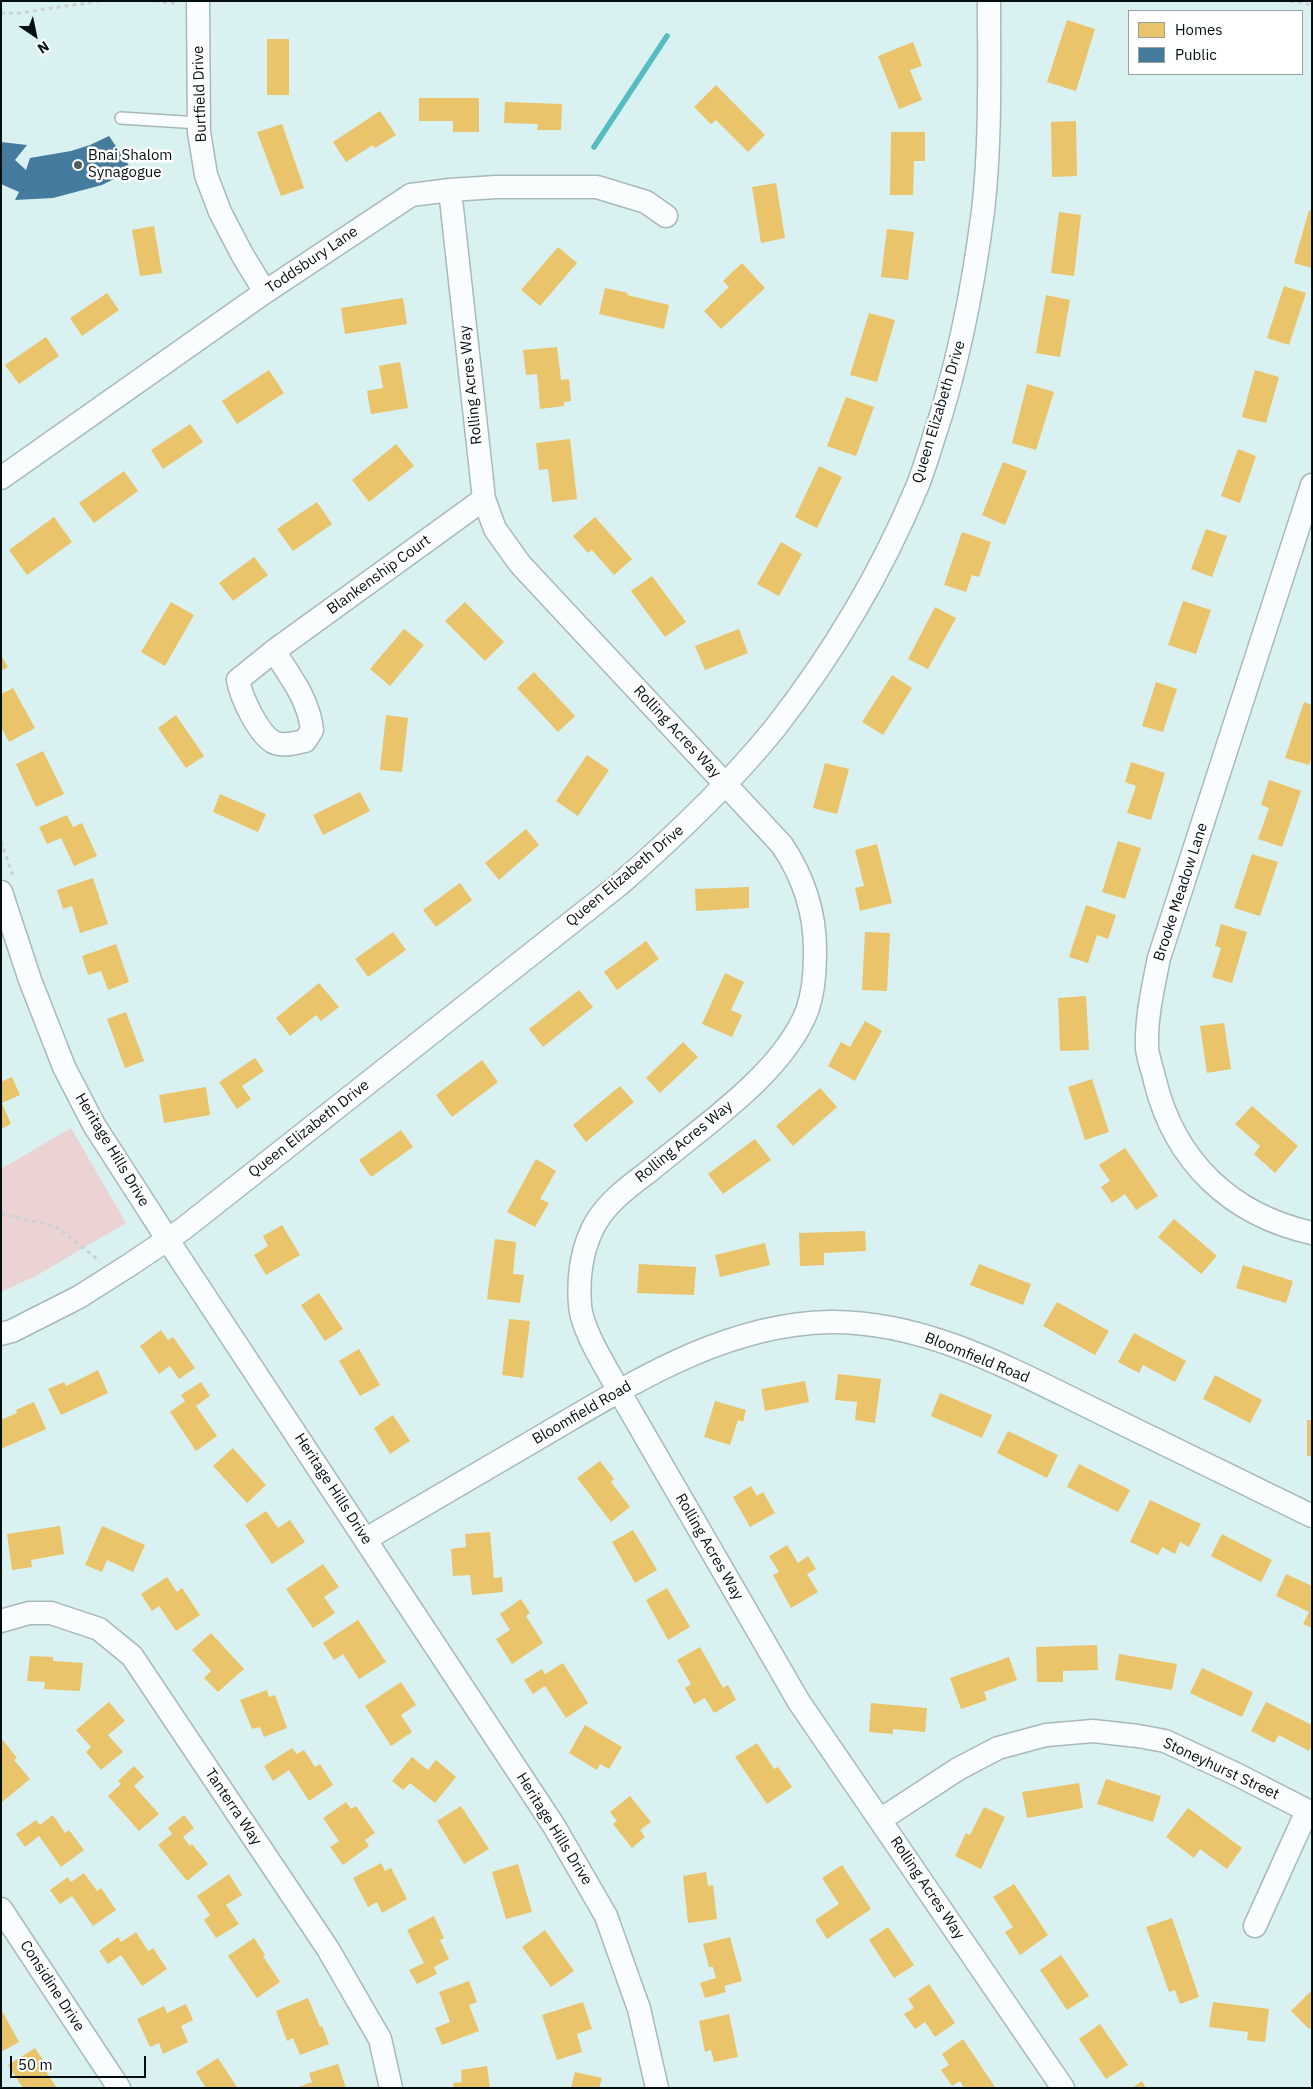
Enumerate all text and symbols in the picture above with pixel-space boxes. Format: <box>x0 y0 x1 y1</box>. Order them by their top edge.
north arrow <box>10 10 60 60</box>
legend <box>1128 10 1303 75</box>
text: Homes <box>1175 20 1223 39</box>
text: N <box>34 37 53 58</box>
street label: Burtfield Drive <box>189 45 211 143</box>
text: Public <box>1175 45 1217 64</box>
place label: Bnai Shalom Synagogue <box>88 147 172 182</box>
marker: Bnai Shalom Synagogue <box>72 159 84 171</box>
street label: Toddsbury Lane <box>263 223 361 297</box>
street label: Rolling Acres Way <box>456 324 486 446</box>
street label: Queen Elizabeth Drive <box>909 338 969 486</box>
street label: Blankenship Court <box>324 531 434 619</box>
street label: Rolling Acres Way <box>630 682 724 782</box>
street label: Queen Elizabeth Drive <box>562 821 688 931</box>
street label: Brooke Meadow Lane <box>1150 821 1212 963</box>
street label: Queen Elizabeth Drive <box>245 1076 373 1182</box>
street label: Heritage Hills Drive <box>71 1090 153 1210</box>
street label: Rolling Acres Way <box>632 1097 736 1187</box>
street label: Bloomfield Road <box>922 1329 1032 1387</box>
street label: Bloomfield Road <box>529 1377 635 1449</box>
street label: Heritage Hills Drive <box>290 1430 376 1548</box>
street label: Rolling Acres Way <box>671 1491 747 1603</box>
street label: Stoneyhurst Street <box>1160 1734 1282 1804</box>
street label: Tanterra Way <box>201 1765 265 1849</box>
street label: Heritage Hills Drive <box>512 1769 596 1889</box>
street label: Rolling Acres Way <box>886 1833 968 1943</box>
street label: Considine Drive <box>16 1937 88 2035</box>
scale bar <box>12 2046 149 2078</box>
text: 50 m <box>18 2055 53 2074</box>

